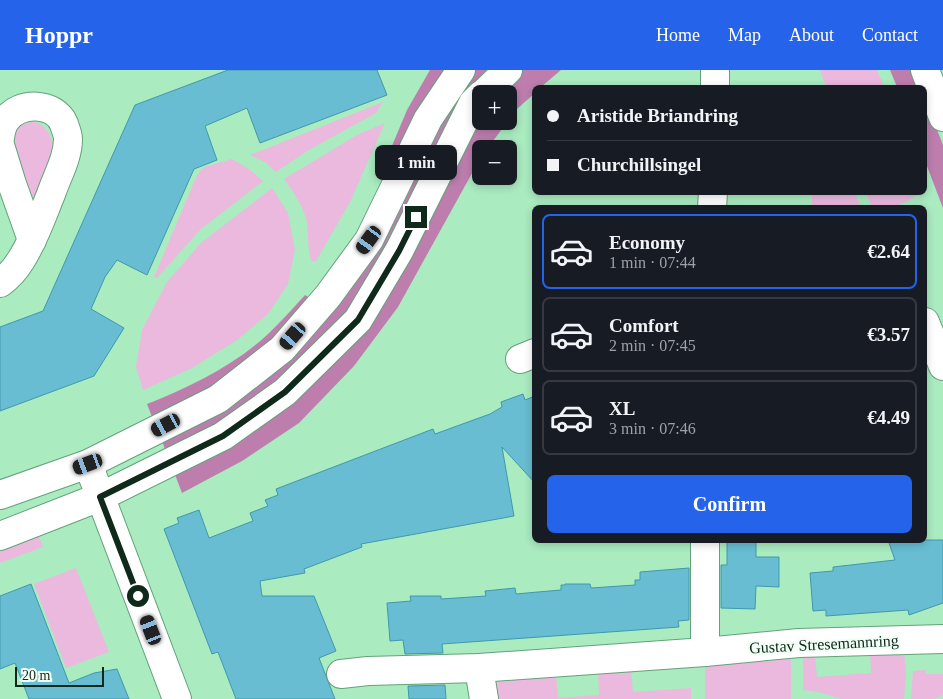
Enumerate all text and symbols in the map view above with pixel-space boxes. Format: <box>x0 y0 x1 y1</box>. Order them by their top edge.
text: Hoppr <box>25 22 93 48</box>
text: Home <box>656 25 700 45</box>
text: Map <box>728 25 761 45</box>
text: About <box>789 25 834 45</box>
text: Contact <box>862 25 918 45</box>
map controls <box>472 85 517 185</box>
button: + <box>472 85 517 130</box>
text: Aristide Briandring <box>577 105 738 126</box>
button: − <box>472 140 517 185</box>
callout: 1 min <box>375 144 457 180</box>
text: 1 min <box>397 154 435 171</box>
text: Churchillsingel <box>577 154 701 175</box>
route end <box>405 206 427 228</box>
car <box>354 223 383 257</box>
icon: car <box>549 229 594 274</box>
text: Economy <box>609 232 685 253</box>
text: €2.64 <box>867 241 910 262</box>
text: 1 min · 07:44 <box>609 254 696 271</box>
icon: car <box>549 312 594 357</box>
text: Comfort <box>609 315 679 336</box>
car <box>277 320 308 352</box>
text: €3.57 <box>867 324 910 345</box>
text: 2 min · 07:45 <box>609 337 696 354</box>
icon: car <box>549 395 594 440</box>
text: XL <box>609 398 635 419</box>
text: €4.49 <box>867 407 910 428</box>
car <box>149 411 182 439</box>
text: 3 min · 07:46 <box>609 420 696 437</box>
car <box>71 452 104 476</box>
button: Confirm <box>547 475 912 533</box>
route start <box>127 585 149 607</box>
car <box>138 613 163 647</box>
street label: Gustav Stresemannring <box>749 632 899 657</box>
scale bar <box>15 664 104 687</box>
text: 20 m <box>22 668 50 683</box>

